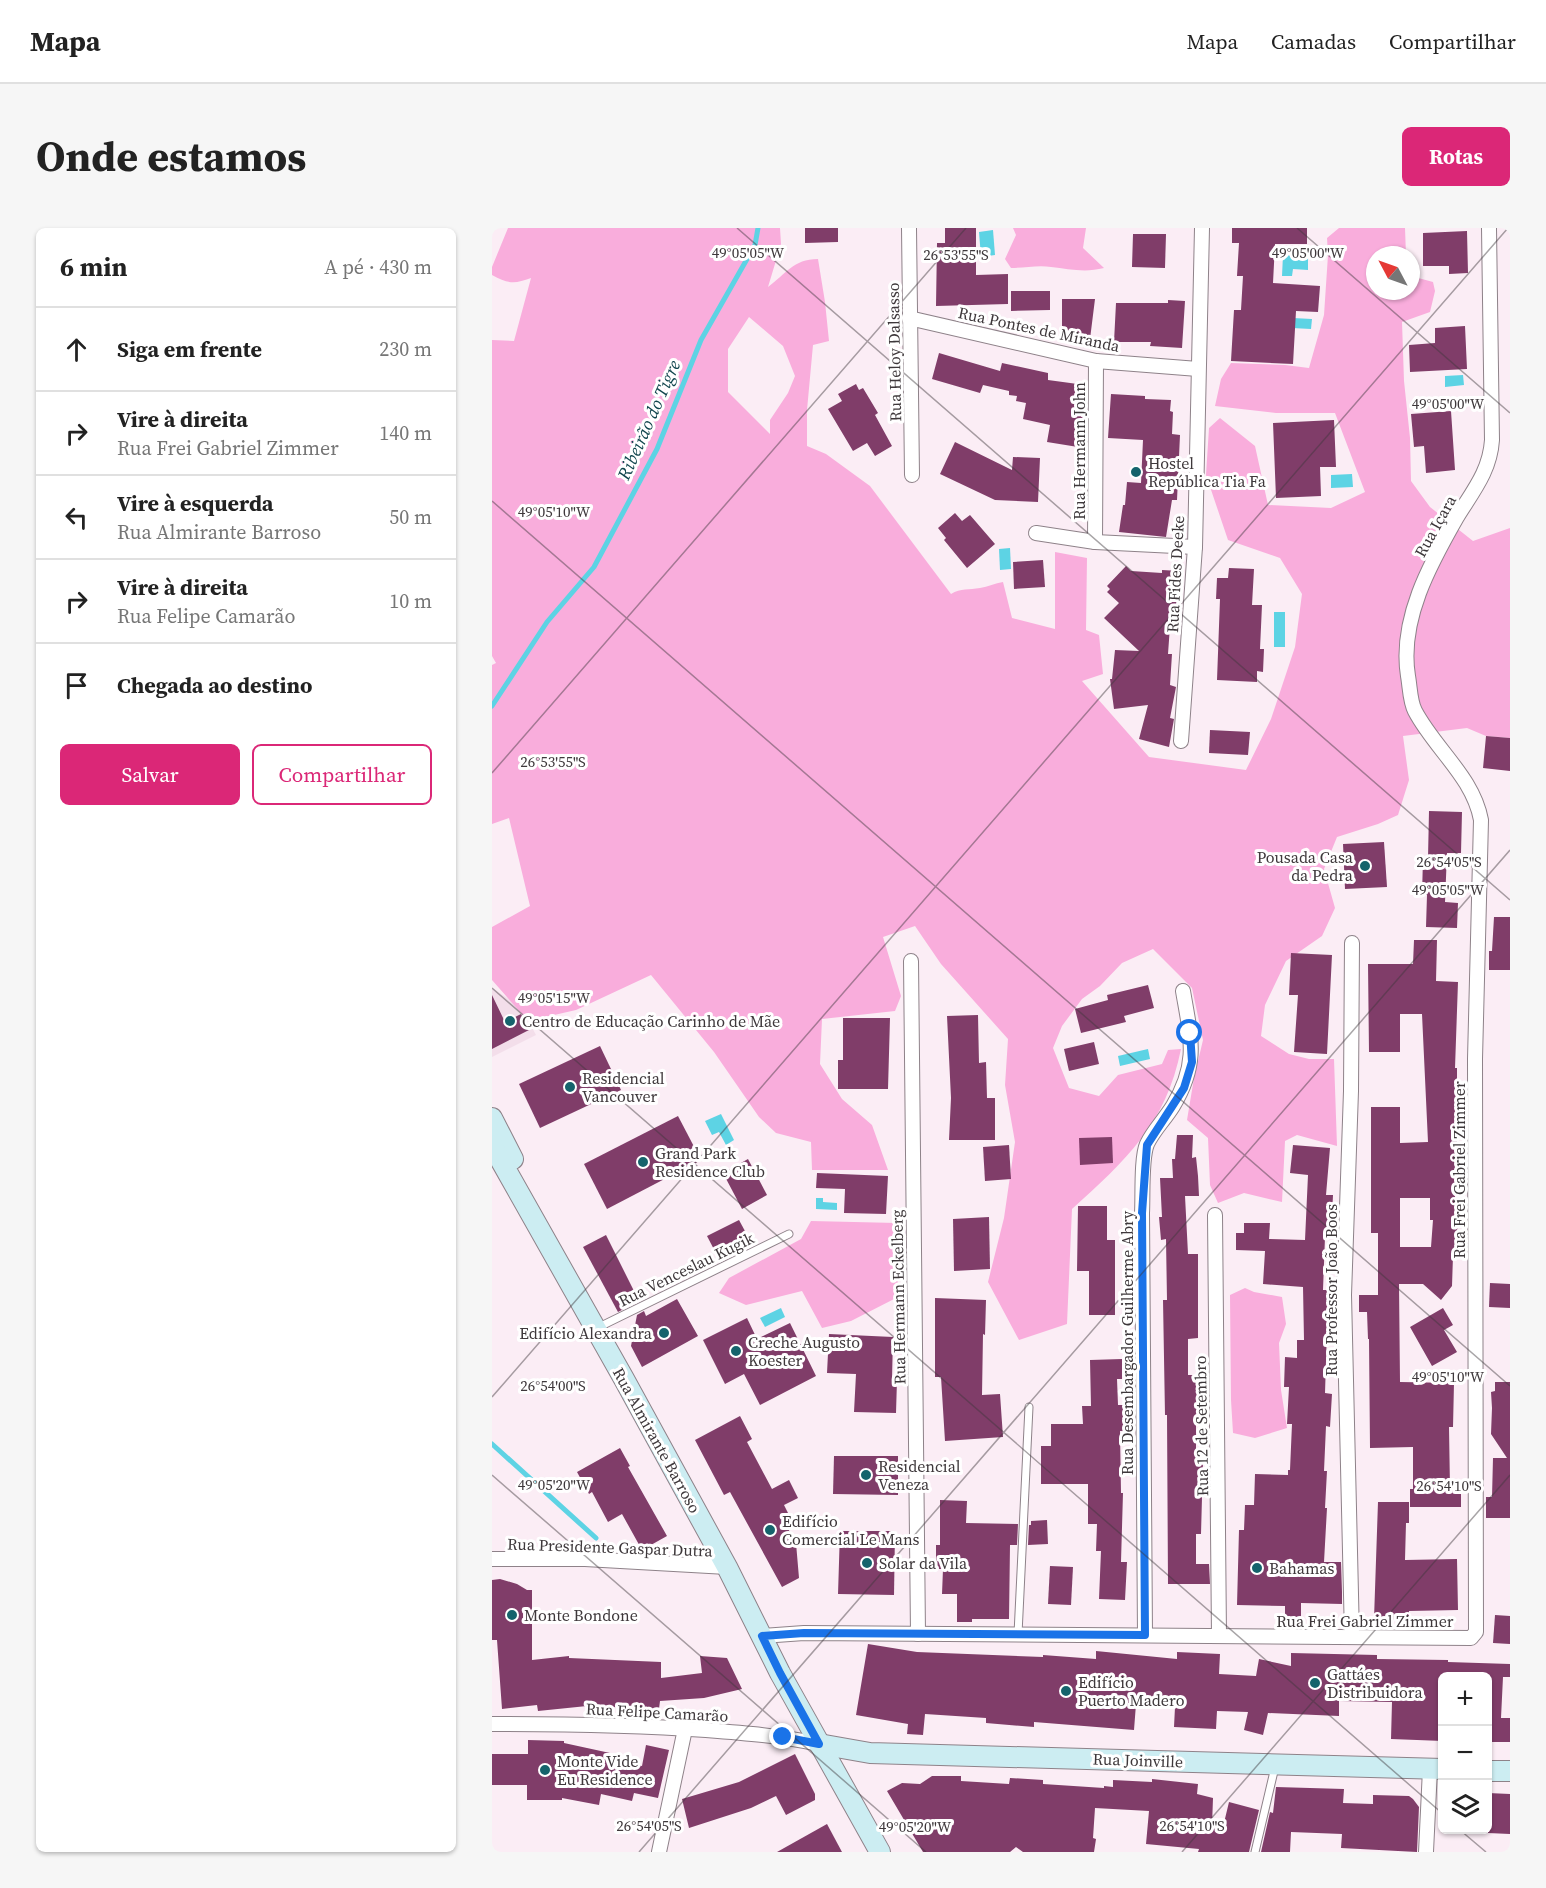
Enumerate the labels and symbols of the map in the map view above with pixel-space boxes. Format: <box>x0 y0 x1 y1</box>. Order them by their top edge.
text: 49°05'05"W <box>712 242 785 263</box>
text: 49°05'00"W <box>1272 242 1345 263</box>
text: 26°53'55"S <box>923 244 989 265</box>
north arrow <box>1366 246 1420 300</box>
street label: Rua Heloy Dalsasso <box>882 282 906 422</box>
street label: Rua Pontes de Miranda <box>956 301 1123 357</box>
water label: Ribeirão do Tigre <box>611 355 686 484</box>
street label: Rua Hermann John <box>1068 382 1090 520</box>
text: 49°05'00"W <box>1412 393 1485 414</box>
place label: Hostel República Tia Fa <box>1148 452 1267 492</box>
marker: Hostel República Tia Fa <box>1129 465 1143 479</box>
street label: Rua Içara <box>1409 490 1461 561</box>
text: 49°05'10"W <box>518 501 591 522</box>
street label: Rua Fides Deeke <box>1161 515 1189 633</box>
text: 26°53'55"S <box>520 751 586 772</box>
place label: Pousada Casa da Pedra <box>1257 846 1354 886</box>
text: 26°54'05"S <box>1416 851 1482 872</box>
marker: Pousada Casa da Pedra <box>1358 859 1372 873</box>
text: 49°05'05"W <box>1412 879 1485 900</box>
text: 49°05'15"W <box>518 987 591 1008</box>
place label: Centro de Educação Carinho de Mãe <box>522 1010 780 1032</box>
marker: Centro de Educação Carinho de Mãe <box>503 1014 517 1028</box>
route start <box>1176 1019 1202 1045</box>
place label: Residencial Vancouver <box>582 1067 665 1107</box>
marker: Residencial Vancouver <box>563 1080 577 1094</box>
street label: Rua Frei Gabriel Zimmer <box>1448 1081 1470 1259</box>
place label: Grand Park Residence Club <box>655 1142 765 1182</box>
marker: Grand Park Residence Club <box>636 1155 650 1169</box>
street label: Rua Professor João Boos <box>1320 1204 1342 1376</box>
street label: Rua Hermann Eckelberg <box>885 1209 911 1385</box>
street label: Rua Desembargador Guilherme Abry <box>1116 1210 1138 1475</box>
street label: Rua Venceslau Kugik <box>615 1226 758 1311</box>
place label: Edifício Alexandra <box>519 1322 653 1344</box>
marker: Edifício Alexandra <box>657 1326 671 1340</box>
place label: Creche Augusto Koester <box>748 1331 860 1371</box>
marker: Creche Augusto Koester <box>729 1344 743 1358</box>
street label: Rua 12 de Setembro <box>1189 1355 1213 1497</box>
street label: Rua Almirante Barroso <box>608 1363 706 1517</box>
text: 49°05'10"W <box>1412 1366 1485 1387</box>
text: 26°54'00"S <box>520 1375 586 1396</box>
place label: Residencial Veneza <box>878 1455 961 1495</box>
marker: Residencial Veneza <box>859 1468 873 1482</box>
text: 49°05'20"W <box>518 1474 591 1495</box>
text: 26°54'10"S <box>1416 1475 1482 1496</box>
place label: Edifício Comercial Le Mans <box>782 1510 920 1550</box>
marker: Edifício Comercial Le Mans <box>763 1523 777 1537</box>
street label: Rua Presidente Gaspar Dutra <box>507 1532 714 1562</box>
place label: Solar da Vila <box>879 1552 968 1574</box>
marker: Solar da Vila <box>860 1556 874 1570</box>
place label: Bahamas <box>1269 1557 1334 1579</box>
marker: Bahamas <box>1250 1561 1264 1575</box>
place label: Monte Bondone <box>524 1604 638 1626</box>
marker: Monte Bondone <box>505 1608 519 1622</box>
street label: Rua Frei Gabriel Zimmer <box>1276 1610 1454 1632</box>
place label: Gattáes Distribuidora <box>1327 1663 1423 1703</box>
place label: Edifício Puerto Madero <box>1078 1671 1185 1711</box>
marker: Gattáes Distribuidora <box>1308 1676 1322 1690</box>
marker: Edifício Puerto Madero <box>1059 1684 1073 1698</box>
street label: Rua Felipe Camarão <box>585 1697 729 1727</box>
route end <box>769 1723 795 1749</box>
street label: Rua Joinville <box>1092 1747 1184 1773</box>
place label: Monte Vide Eu Residence <box>557 1750 653 1790</box>
marker: Monte Vide Eu Residence <box>538 1763 552 1777</box>
text: 26°54'05"S <box>616 1815 682 1836</box>
text: 26°54'10"S <box>1159 1815 1225 1836</box>
text: 49°05'20"W <box>879 1816 952 1837</box>

